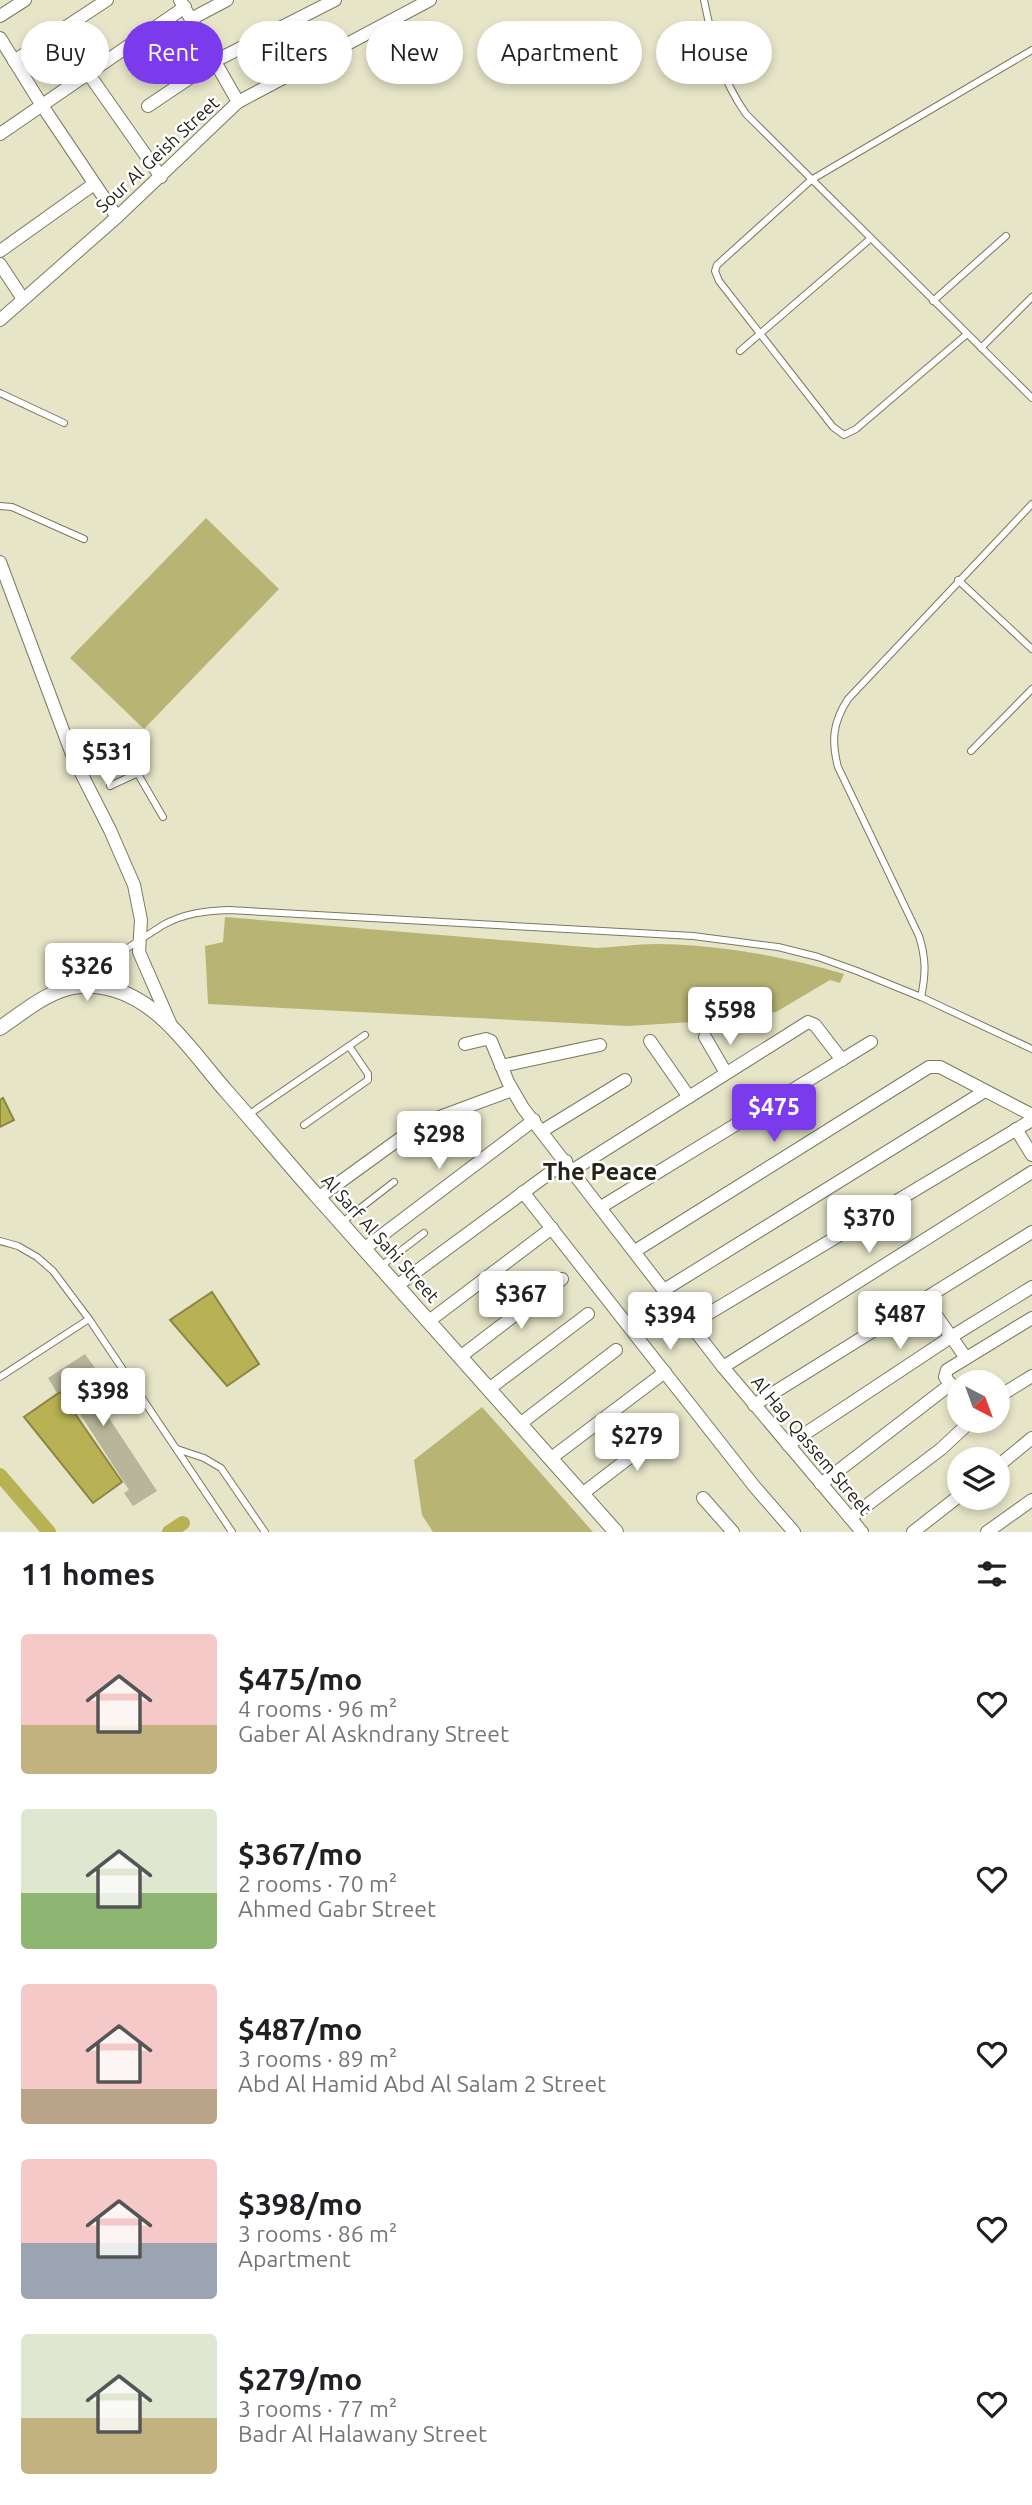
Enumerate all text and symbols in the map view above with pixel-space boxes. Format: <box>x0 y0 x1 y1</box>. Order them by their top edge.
chip: Buy <box>21 21 109 84</box>
chip: Rent <box>123 21 223 84</box>
chip: Filters <box>237 21 352 84</box>
chip: New <box>366 21 463 84</box>
chip: Apartment <box>477 21 642 84</box>
chip: House <box>656 21 772 84</box>
street label: Sour Al Geish Street <box>92 92 222 216</box>
pin: $531 <box>67 730 149 789</box>
text: $531 <box>82 739 134 764</box>
pin: $326 <box>46 944 128 1003</box>
text: $326 <box>61 953 113 978</box>
pin: $598 <box>689 988 771 1047</box>
text: $598 <box>704 997 756 1022</box>
pin: $475 <box>733 1084 815 1144</box>
text: $475 <box>748 1094 800 1119</box>
pin: $298 <box>398 1112 480 1171</box>
text: $298 <box>413 1121 465 1146</box>
district label: The Peace <box>543 1158 657 1185</box>
street label: Al Sarf Al Sahi Street <box>318 1170 444 1306</box>
pin: $370 <box>828 1196 910 1255</box>
text: $370 <box>843 1205 895 1230</box>
pin: $367 <box>480 1272 562 1331</box>
text: $367 <box>495 1281 547 1306</box>
pin: $394 <box>629 1292 711 1352</box>
pin: $487 <box>859 1292 941 1351</box>
text: $487 <box>874 1301 926 1326</box>
text: $394 <box>644 1302 696 1327</box>
pin: $398 <box>62 1368 144 1428</box>
north arrow <box>947 1370 1010 1433</box>
map controls <box>947 1370 1010 1510</box>
street label: Al Hag Qassem Street <box>747 1371 876 1519</box>
text: $398 <box>77 1378 129 1403</box>
pin: $279 <box>596 1414 678 1473</box>
text: $279 <box>611 1423 663 1448</box>
button: layers <box>947 1447 1010 1510</box>
icon: filters <box>973 1555 1011 1593</box>
text: 11 homes <box>21 1557 155 1591</box>
icon: home <box>77 1662 161 1746</box>
text: $475/mo <box>238 1662 362 1696</box>
icon: heart <box>973 1685 1011 1723</box>
text: 4 rooms · 96 m² <box>238 1696 397 1721</box>
text: Gaber Al Askndrany Street <box>238 1721 509 1746</box>
icon: home <box>77 1837 161 1921</box>
text: $367/mo <box>238 1837 362 1871</box>
icon: heart <box>973 1860 1011 1898</box>
text: 2 rooms · 70 m² <box>238 1871 397 1896</box>
text: Ahmed Gabr Street <box>238 1896 436 1921</box>
icon: home <box>77 2012 161 2096</box>
text: $487/mo <box>238 2012 362 2046</box>
icon: heart <box>973 2035 1011 2073</box>
text: 3 rooms · 89 m² <box>238 2046 397 2071</box>
text: Abd Al Hamid Abd Al Salam 2 Street <box>238 2071 606 2096</box>
icon: home <box>77 2187 161 2271</box>
text: $398/mo <box>238 2187 362 2221</box>
icon: heart <box>973 2210 1011 2248</box>
text: 3 rooms · 86 m² <box>238 2221 397 2246</box>
text: Apartment <box>238 2246 351 2271</box>
icon: home <box>77 2362 161 2446</box>
text: $279/mo <box>238 2362 362 2396</box>
icon: heart <box>973 2385 1011 2423</box>
text: 3 rooms · 77 m² <box>238 2396 397 2421</box>
text: Badr Al Halawany Street <box>238 2421 487 2446</box>

